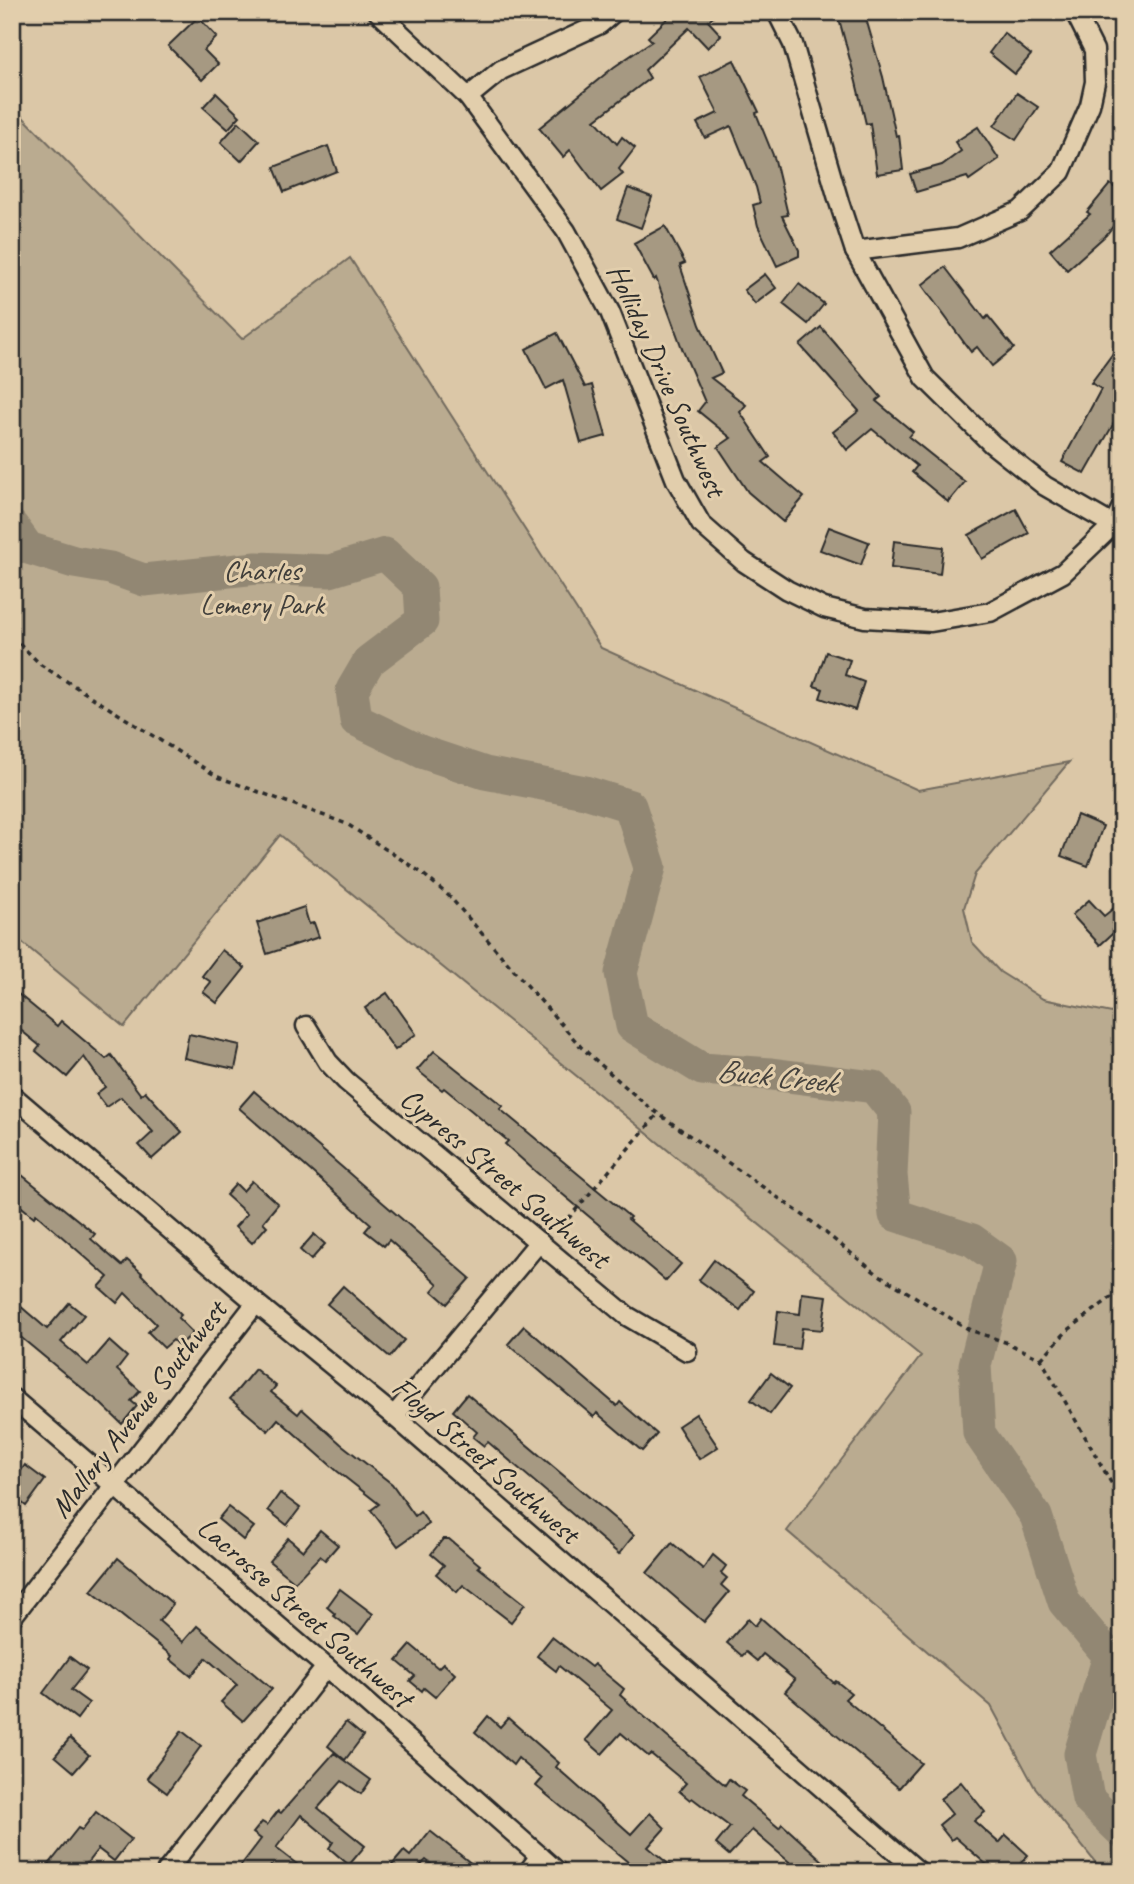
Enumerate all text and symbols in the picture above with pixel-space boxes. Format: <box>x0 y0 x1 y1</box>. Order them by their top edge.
street label: Holliday Drive Southwest <box>599 258 737 505</box>
park label: Charles Lemery Park <box>200 551 326 623</box>
water label: Buck Creek <box>715 1049 842 1103</box>
street label: Cypress Street Southwest <box>393 1079 620 1279</box>
street label: Mallory Avenue Southwest <box>41 1290 237 1525</box>
street label: Floyd Street Southwest <box>384 1368 590 1554</box>
street label: Lacrosse Street Southwest <box>190 1508 423 1718</box>

